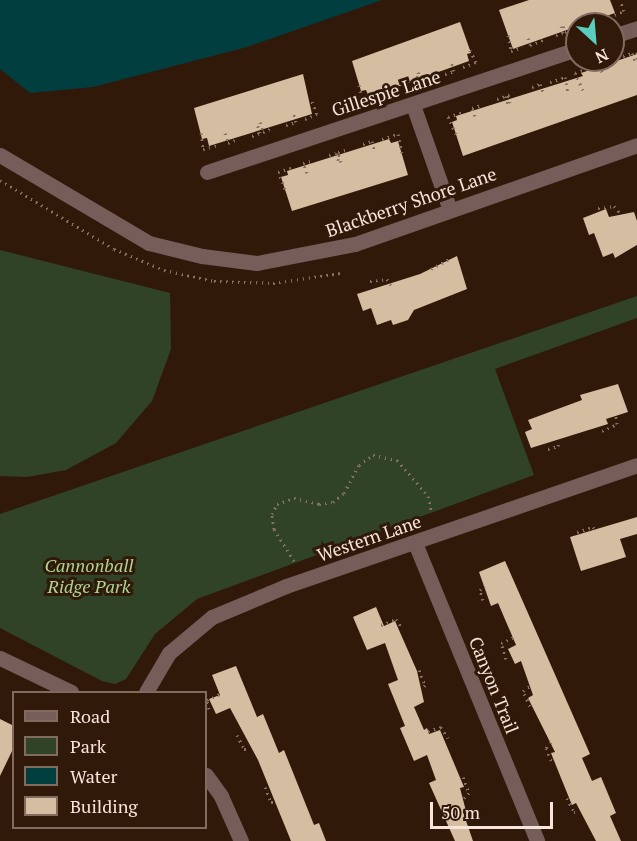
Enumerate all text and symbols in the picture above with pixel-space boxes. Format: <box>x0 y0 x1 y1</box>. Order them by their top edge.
north arrow <box>565 12 625 72</box>
text: N <box>592 44 612 69</box>
street label: Gillespie Lane <box>329 65 443 121</box>
street label: Blackberry Shore Lane <box>323 163 499 241</box>
street label: Western Lane <box>314 510 424 566</box>
park label: Cannonball Ridge Park <box>45 555 133 598</box>
street label: Canyon Trail <box>465 633 523 737</box>
legend <box>12 691 207 829</box>
text: Road <box>70 704 110 728</box>
text: Park <box>70 734 106 758</box>
text: Water <box>70 764 117 788</box>
scale bar <box>433 790 556 828</box>
text: Building <box>70 794 138 818</box>
text: 50 m <box>441 800 480 824</box>

